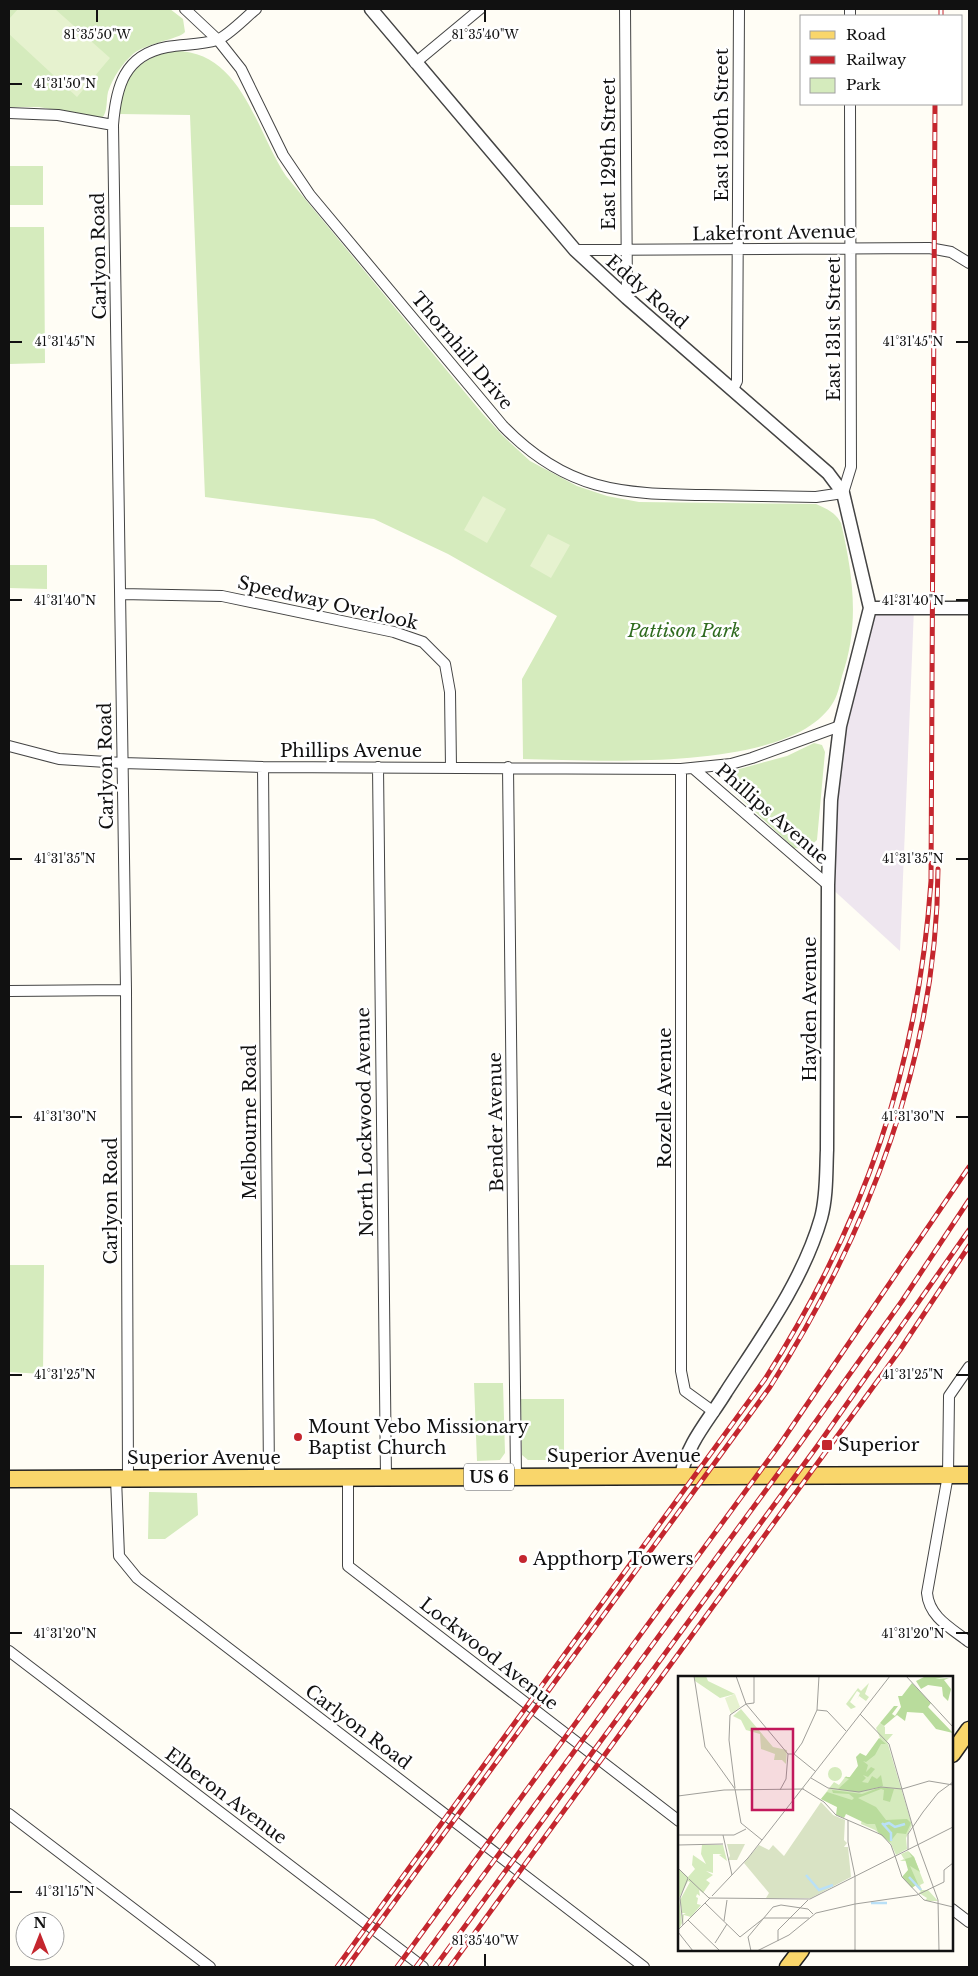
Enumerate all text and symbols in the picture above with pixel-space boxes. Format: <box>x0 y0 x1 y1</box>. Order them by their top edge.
legend <box>800 15 963 105</box>
text: Road <box>846 25 886 44</box>
text: 81°35'50"W <box>63 27 131 42</box>
text: 81°35'40"W <box>451 27 519 42</box>
street label: East 130th Street <box>711 48 733 202</box>
text: Railway <box>846 50 907 69</box>
text: Park <box>846 75 882 94</box>
text: 41°31'50"N <box>34 76 96 91</box>
street label: East 129th Street <box>598 78 620 230</box>
street label: Carlyon Road <box>87 192 111 320</box>
street label: Lakefront Avenue <box>692 221 856 245</box>
street label: Eddy Road <box>602 250 692 334</box>
street label: East 131st Street <box>823 257 845 401</box>
street label: Thornhill Drive <box>407 288 517 414</box>
text: 41°31'45"N <box>35 334 95 349</box>
text: 41°31'45"N <box>883 334 943 349</box>
street label: Speedway Overlook <box>236 572 420 634</box>
text: 41°31'40"N <box>34 593 96 608</box>
text: 41°31'40"N <box>882 593 944 608</box>
park label: Pattison Park <box>627 620 740 642</box>
street label: Carlyon Road <box>94 702 118 830</box>
street label: Phillips Avenue <box>280 740 422 762</box>
street label: Phillips Avenue <box>711 759 833 869</box>
text: 41°31'35"N <box>34 851 96 866</box>
text: 41°31'35"N <box>882 851 944 866</box>
street label: Hayden Avenue <box>799 936 821 1082</box>
street label: North Lockwood Avenue <box>352 1007 378 1237</box>
street label: Rozelle Avenue <box>654 1027 676 1169</box>
street label: Melbourne Road <box>239 1044 261 1200</box>
street label: Bender Avenue <box>484 1052 508 1192</box>
text: 41°31'30"N <box>33 1109 97 1124</box>
text: 41°31'30"N <box>881 1109 945 1124</box>
street label: Carlyon Road <box>100 1137 122 1265</box>
text: 41°31'25"N <box>34 1367 96 1382</box>
text: 41°31'25"N <box>882 1367 944 1382</box>
place label: Mount Vebo Missionary Baptist Church <box>308 1416 529 1459</box>
marker: Mount Vebo Missionary Baptist Church <box>292 1431 304 1443</box>
place label: Superior <box>838 1434 920 1456</box>
marker: Superior <box>820 1438 834 1452</box>
street label: Superior Avenue <box>547 1445 701 1467</box>
street label: Superior Avenue <box>127 1447 281 1469</box>
road number: US 6 <box>464 1464 514 1490</box>
place label: Appthorp Towers <box>532 1548 694 1570</box>
marker: Appthorp Towers <box>517 1553 529 1565</box>
street label: Lockwood Avenue <box>416 1593 562 1715</box>
text: 41°31'20"N <box>33 1626 97 1641</box>
text: 41°31'20"N <box>881 1626 945 1641</box>
inset map <box>678 1676 953 1951</box>
street label: Carlyon Road <box>301 1680 415 1774</box>
street label: Elberon Avenue <box>161 1743 291 1849</box>
text: 41°31'15"N <box>35 1884 95 1899</box>
north arrow <box>15 1911 65 1961</box>
text: N <box>33 1914 47 1932</box>
text: 81°35'40"W <box>451 1933 519 1948</box>

